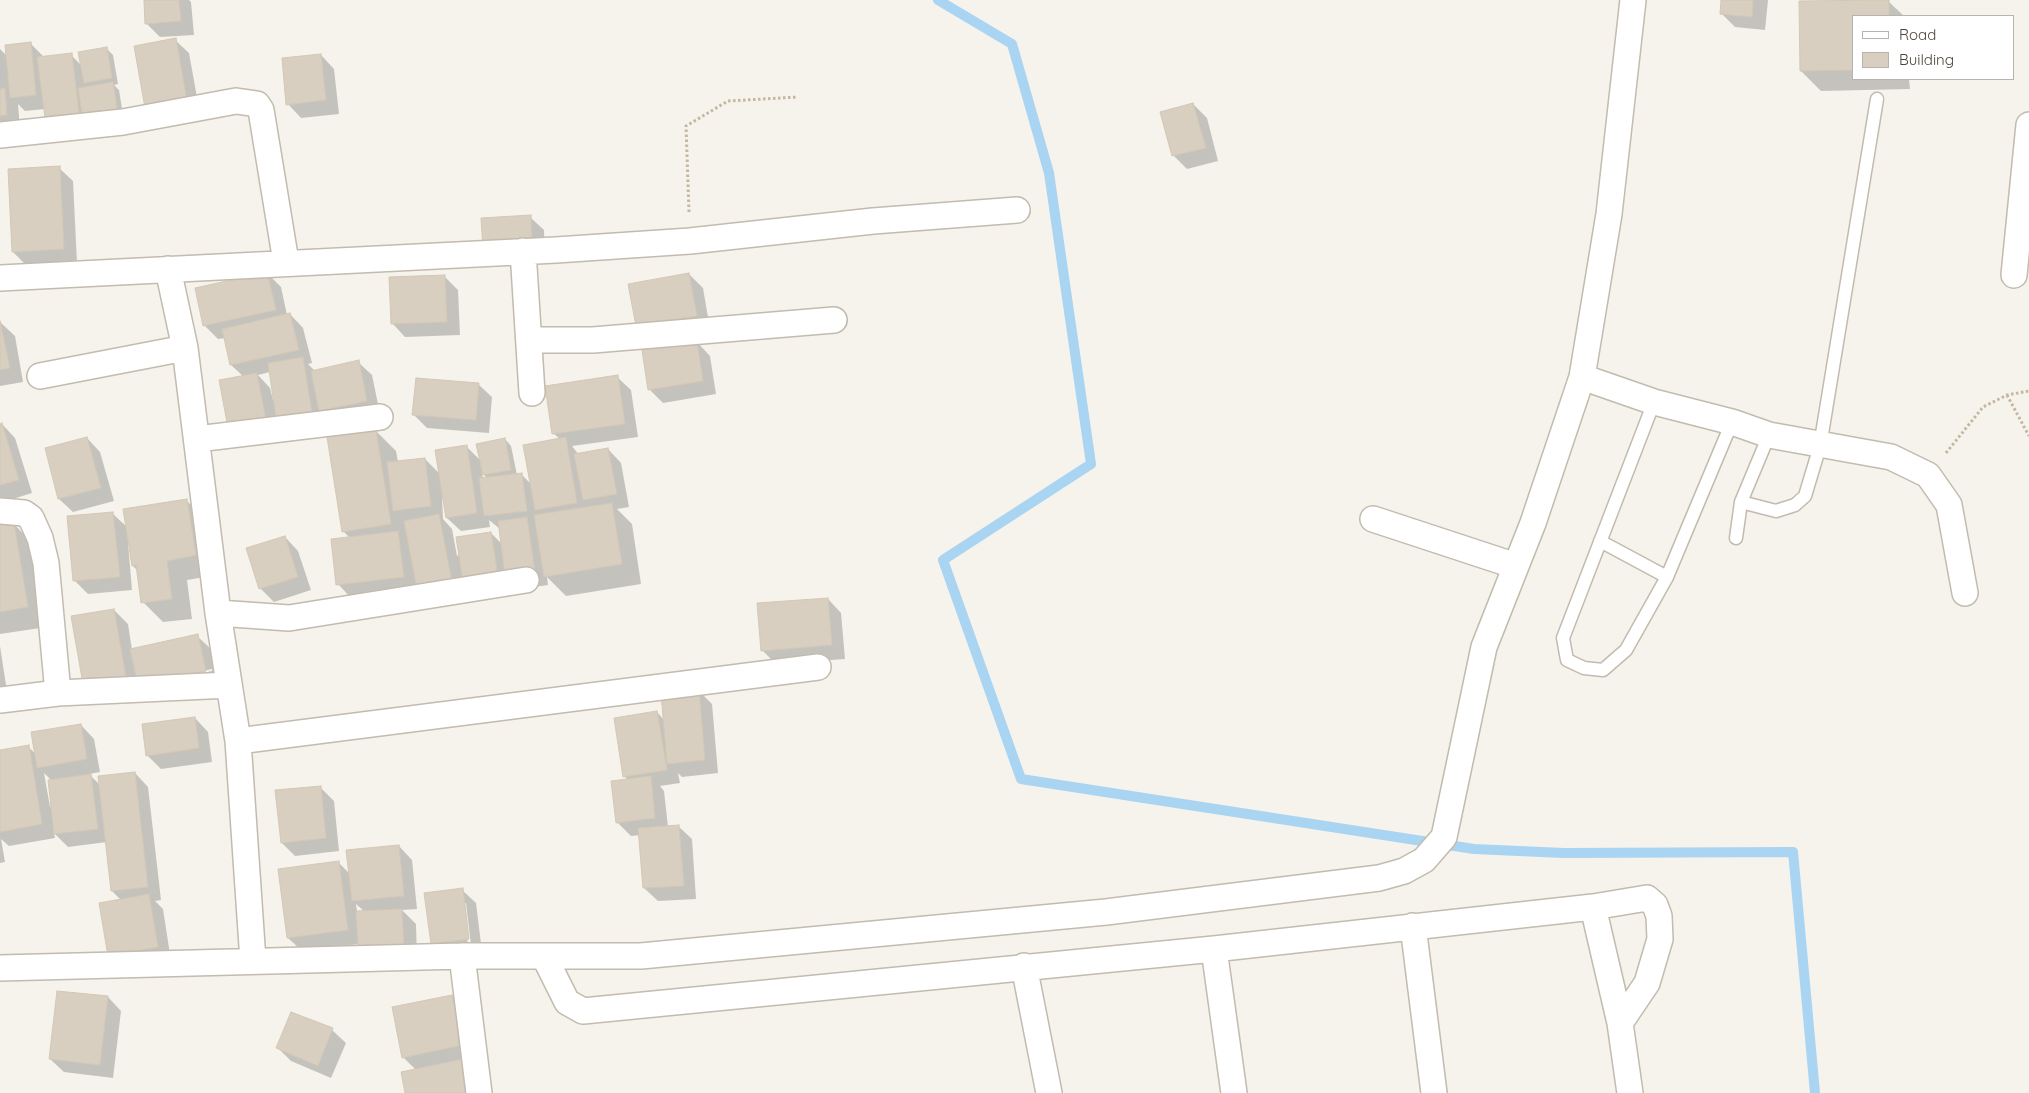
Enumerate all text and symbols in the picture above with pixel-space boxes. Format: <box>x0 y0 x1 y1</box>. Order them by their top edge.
legend <box>1852 15 2014 80</box>
text: Road <box>1899 25 1936 44</box>
text: Building <box>1899 50 1954 69</box>

